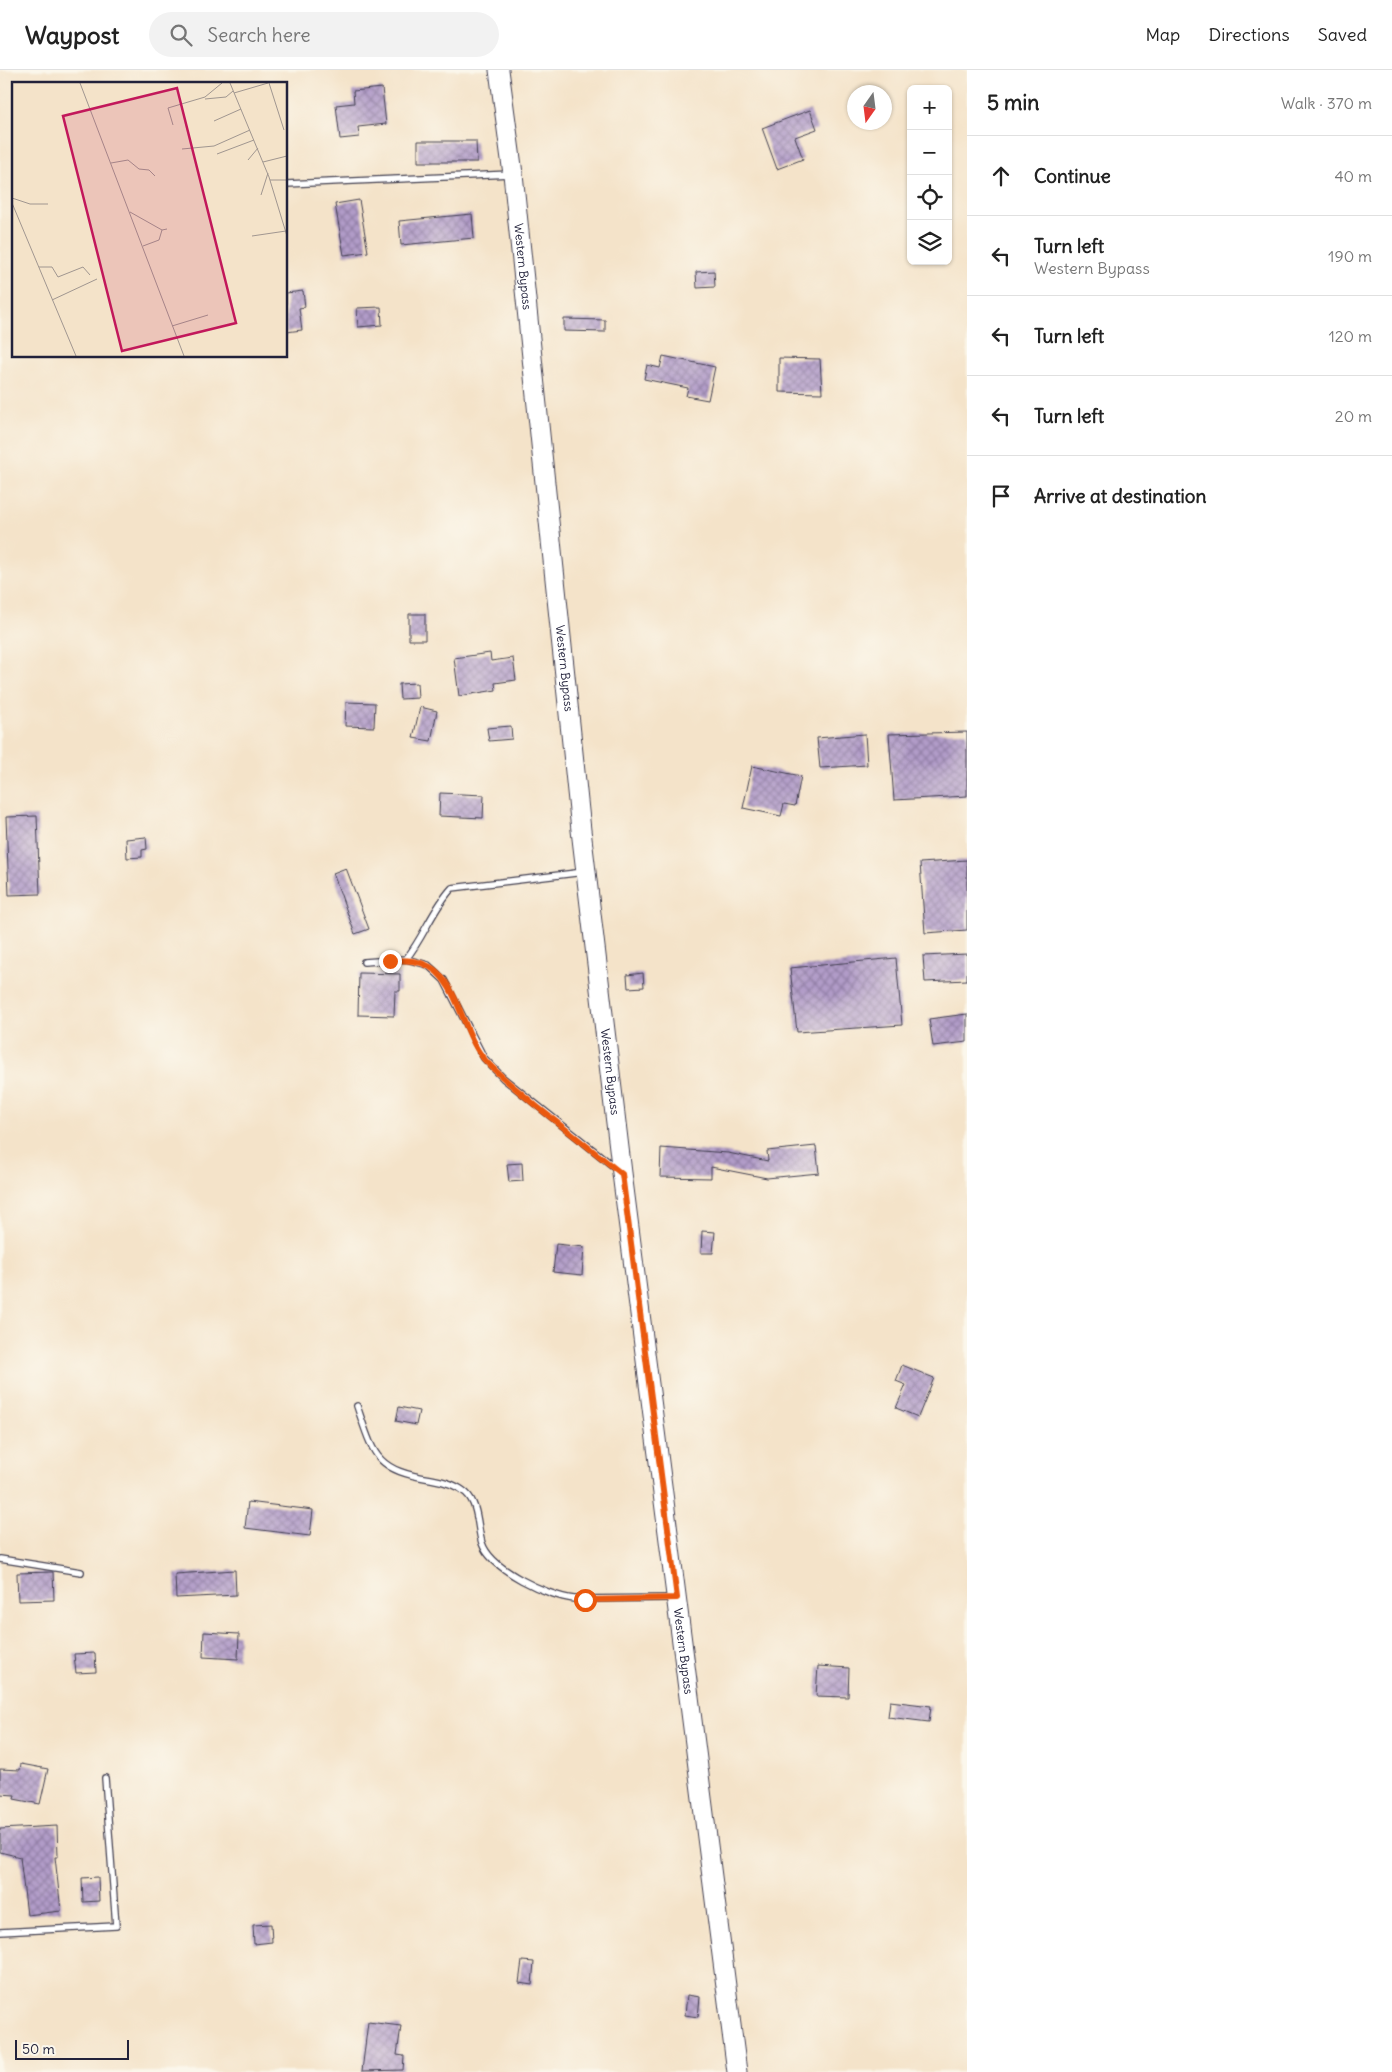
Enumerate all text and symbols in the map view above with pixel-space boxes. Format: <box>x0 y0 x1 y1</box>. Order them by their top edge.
search box <box>149 12 499 57</box>
text: Waypost <box>25 20 119 50</box>
icon: search <box>167 21 195 49</box>
text: Search here <box>207 23 310 47</box>
text: Map <box>1145 23 1180 46</box>
text: Directions <box>1208 23 1290 46</box>
text: Saved <box>1318 23 1367 46</box>
inset map <box>12 82 288 358</box>
north arrow <box>847 85 892 130</box>
map controls <box>907 85 952 265</box>
button: + <box>907 85 952 130</box>
text: 5 min <box>987 89 1039 116</box>
text: Walk · 370 m <box>1281 93 1372 113</box>
button: − <box>907 130 952 175</box>
icon: ahead <box>987 162 1015 190</box>
text: Continue <box>1034 164 1111 188</box>
text: 40 m <box>1334 166 1372 186</box>
button: locate <box>907 175 952 220</box>
button: layers <box>907 220 952 265</box>
street label: Western Bypass <box>511 223 535 310</box>
text: Turn left <box>1034 234 1104 258</box>
icon: left <box>987 242 1015 270</box>
text: 190 m <box>1328 246 1372 266</box>
text: Western Bypass <box>1034 258 1150 278</box>
icon: left <box>987 322 1015 350</box>
text: Turn left <box>1034 324 1104 348</box>
text: 120 m <box>1329 326 1372 346</box>
icon: left <box>987 402 1015 430</box>
text: Turn left <box>1034 404 1104 428</box>
text: 20 m <box>1335 406 1372 426</box>
icon: arrive <box>987 482 1015 510</box>
text: Arrive at destination <box>1034 484 1207 508</box>
street label: Western Bypass <box>553 624 577 712</box>
route end <box>379 950 402 973</box>
street label: Western Bypass <box>598 1028 623 1116</box>
route start <box>574 1589 597 1612</box>
street label: Western Bypass <box>671 1607 697 1695</box>
scale bar <box>15 2037 129 2060</box>
text: 50 m <box>22 2040 55 2058</box>

